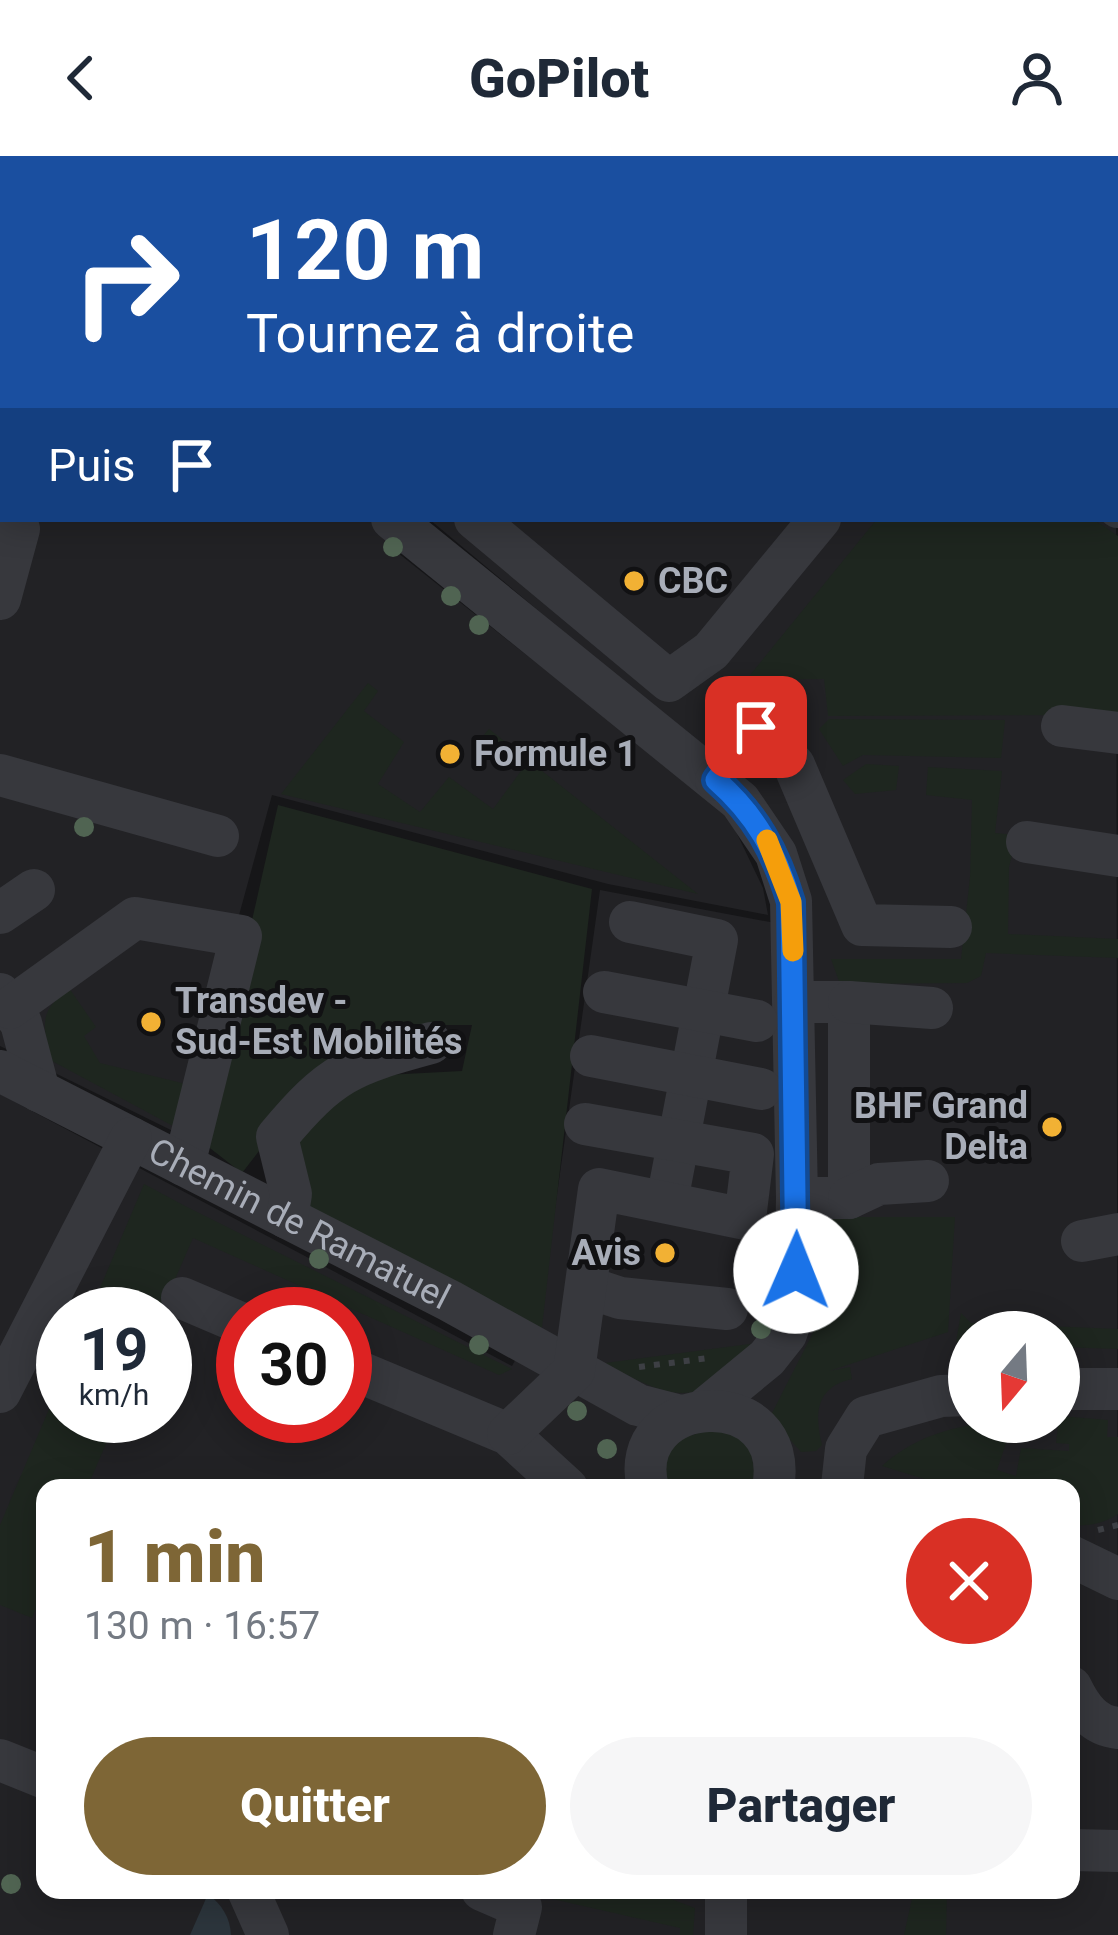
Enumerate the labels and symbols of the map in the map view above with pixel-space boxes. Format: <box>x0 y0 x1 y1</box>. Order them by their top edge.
place label: CBC <box>658 560 728 602</box>
marker: CBC <box>621 568 647 594</box>
pin <box>705 676 807 778</box>
place label: Formule 1 <box>474 733 637 775</box>
marker: Formule 1 <box>437 741 463 767</box>
place label: Transdev - Sud-Est Mobilités <box>175 980 462 1063</box>
marker: Transdev - Sud-Est Mobilités <box>138 1009 164 1035</box>
place label: BHF Grand Delta <box>854 1085 1028 1168</box>
marker: BHF Grand Delta <box>1039 1114 1065 1140</box>
street label: Chemin de Ramatuel <box>142 1130 457 1318</box>
position arrow <box>733 1208 859 1334</box>
place label: Avis <box>571 1232 641 1274</box>
marker: Avis <box>652 1240 678 1266</box>
speed limit sign: 30 <box>216 1287 372 1443</box>
north arrow <box>948 1311 1080 1443</box>

